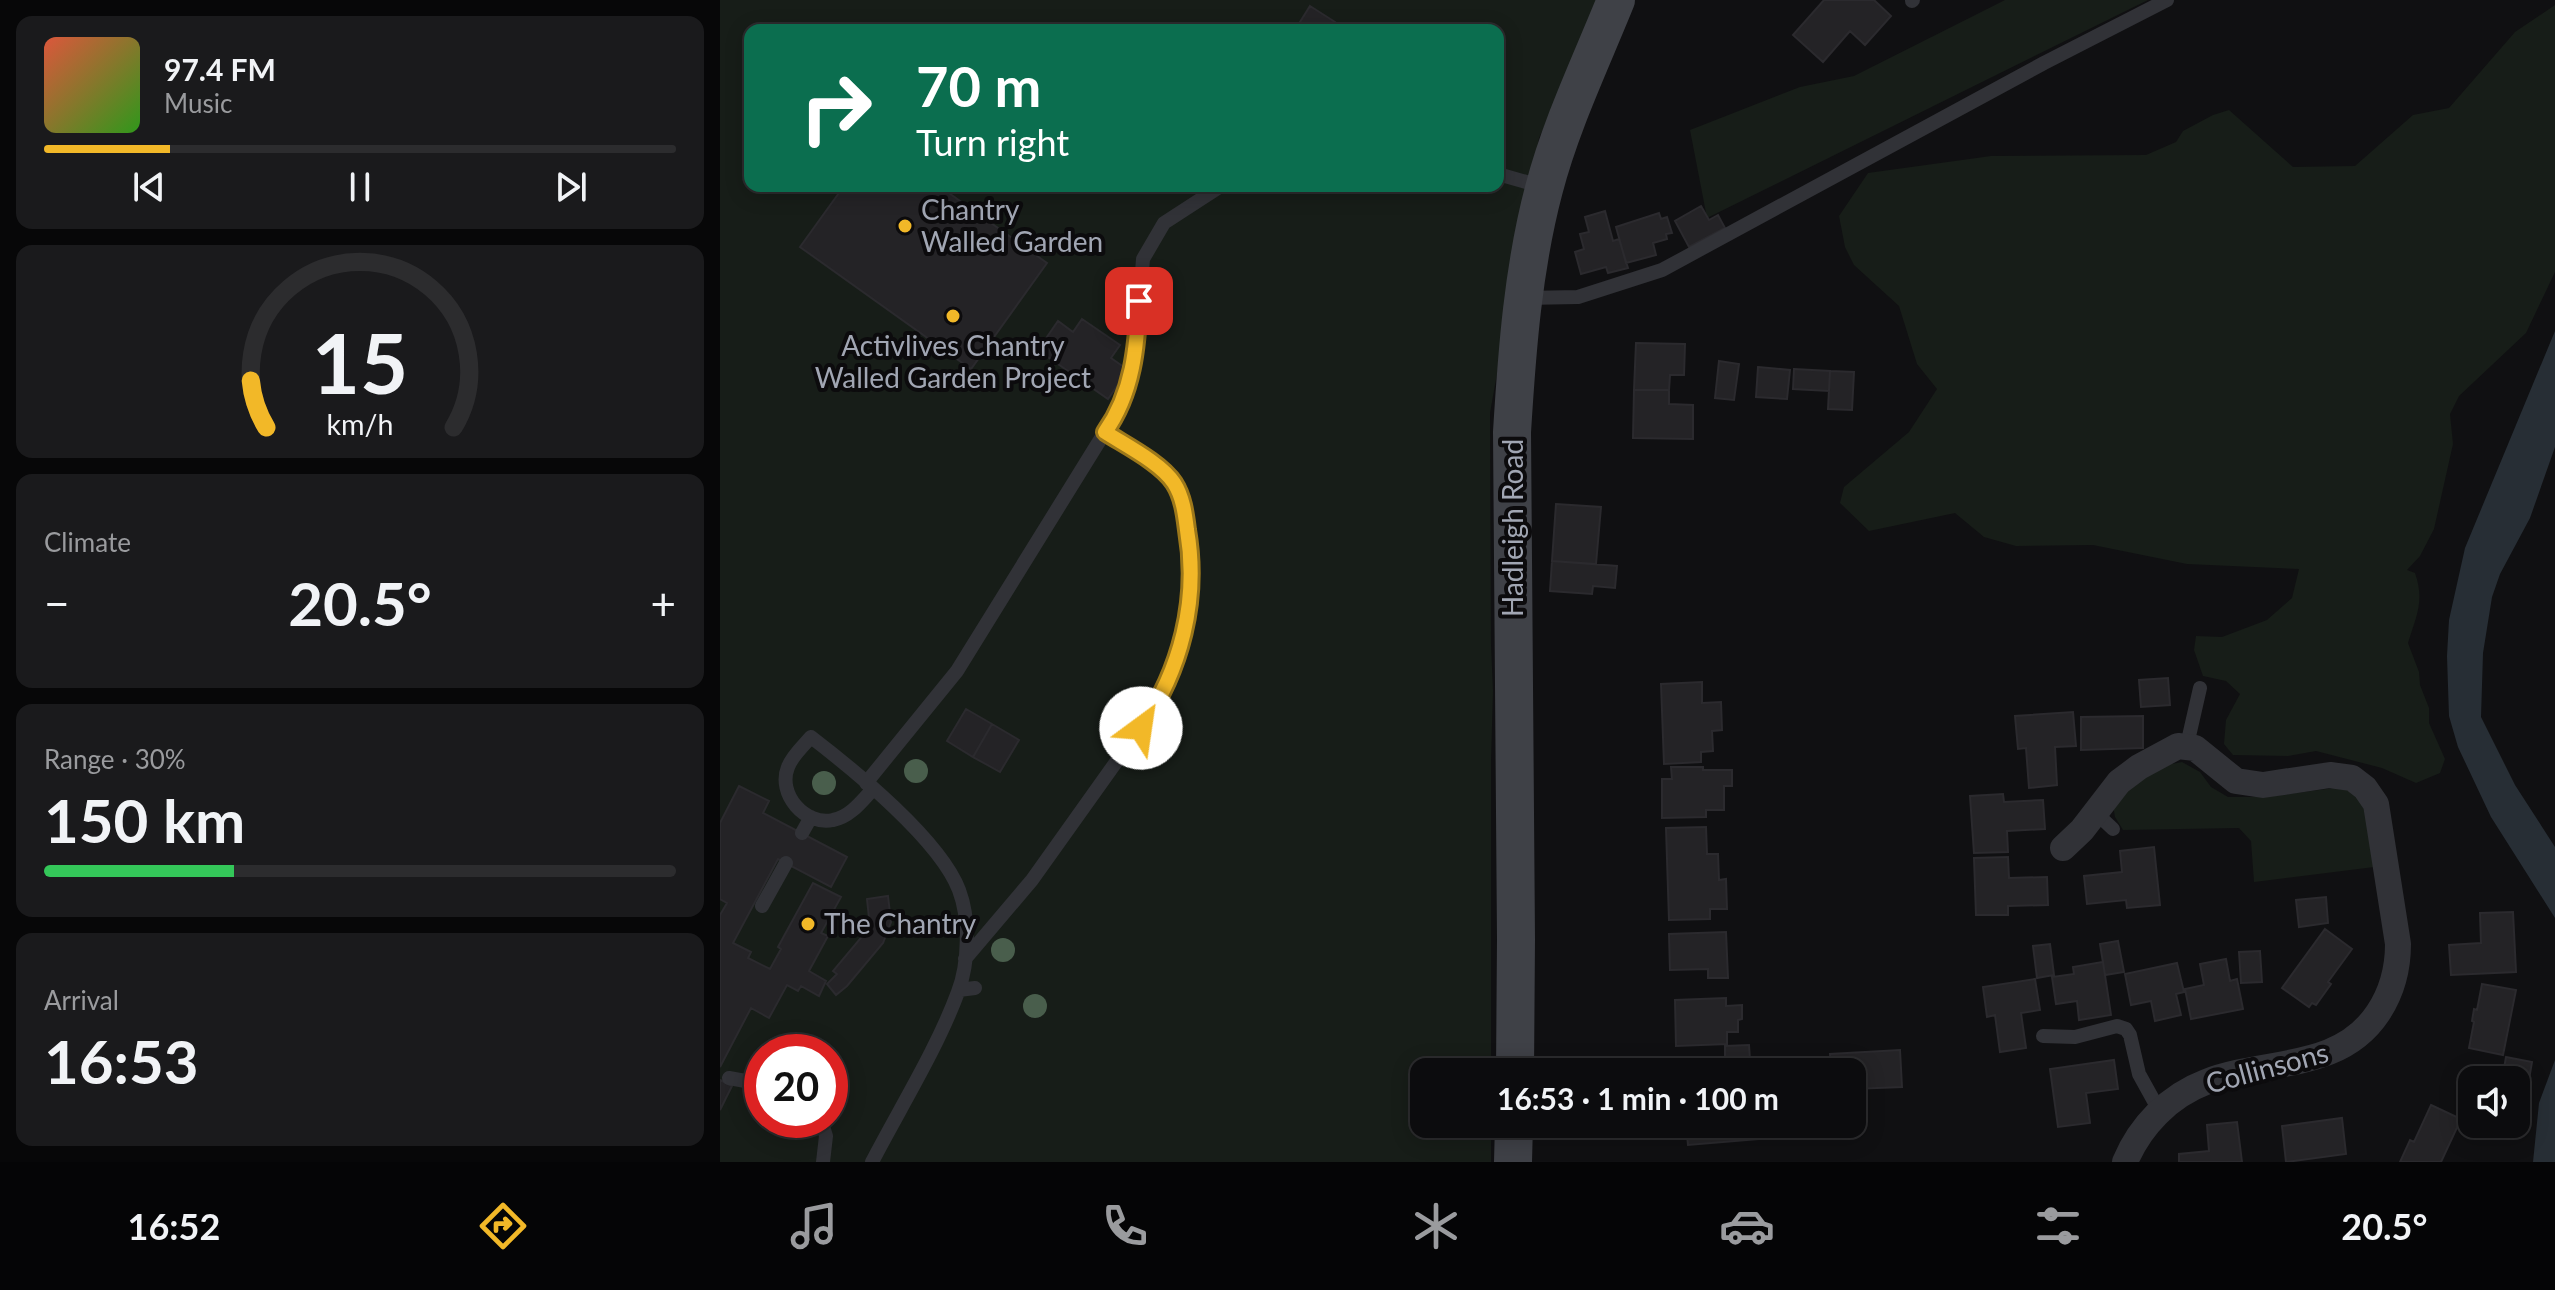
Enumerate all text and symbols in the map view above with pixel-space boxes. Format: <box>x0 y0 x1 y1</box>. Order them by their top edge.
text: 97.4 FM <box>164 51 276 87</box>
text: 70 m <box>916 52 1041 119</box>
icon: right <box>784 56 888 160</box>
text: Music <box>164 87 232 119</box>
text: Turn right <box>916 120 1069 164</box>
icon: previous <box>127 165 171 209</box>
icon: pause <box>338 165 382 209</box>
icon: next <box>549 165 593 209</box>
place label: Chantry Walled Garden <box>921 192 1103 258</box>
marker: Chantry Walled Garden <box>896 217 914 235</box>
pin <box>1105 267 1173 335</box>
icon: arrive <box>1117 279 1161 323</box>
marker: Activlives Chantry Walled Garden Project <box>944 307 962 325</box>
text: 15 <box>312 311 408 411</box>
place label: Activlives Chantry Walled Garden Project <box>815 328 1091 394</box>
text: km/h <box>327 407 393 441</box>
street label: Hadleigh Road <box>1495 439 1529 617</box>
text: Climate <box>44 526 131 558</box>
text: 20.5° <box>288 567 432 639</box>
text: − <box>44 577 70 629</box>
text: + <box>650 577 676 629</box>
position arrow <box>1099 686 1183 770</box>
text: Range · 30% <box>44 743 186 775</box>
text: 150 km <box>44 784 245 856</box>
place label: The Chantry <box>824 906 977 940</box>
marker: The Chantry <box>799 915 817 933</box>
text: Arrival <box>44 984 119 1016</box>
text: 16:53 <box>44 1025 199 1097</box>
speed limit sign: 20 <box>744 1034 848 1138</box>
street label: Collinsons <box>2202 1034 2332 1100</box>
map controls <box>2458 1066 2530 1138</box>
button: sound <box>2458 1066 2530 1138</box>
text: 16:53 · 1 min · 100 m <box>1497 1080 1779 1116</box>
icon: directions <box>475 1198 531 1254</box>
icon: music <box>786 1198 842 1254</box>
icon: phone <box>1097 1198 1153 1254</box>
icon: climate <box>1408 1198 1464 1254</box>
icon: car <box>1719 1198 1775 1254</box>
icon: filters <box>2030 1198 2086 1254</box>
text: 16:52 <box>128 1204 220 1248</box>
text: 20.5° <box>2341 1204 2427 1248</box>

